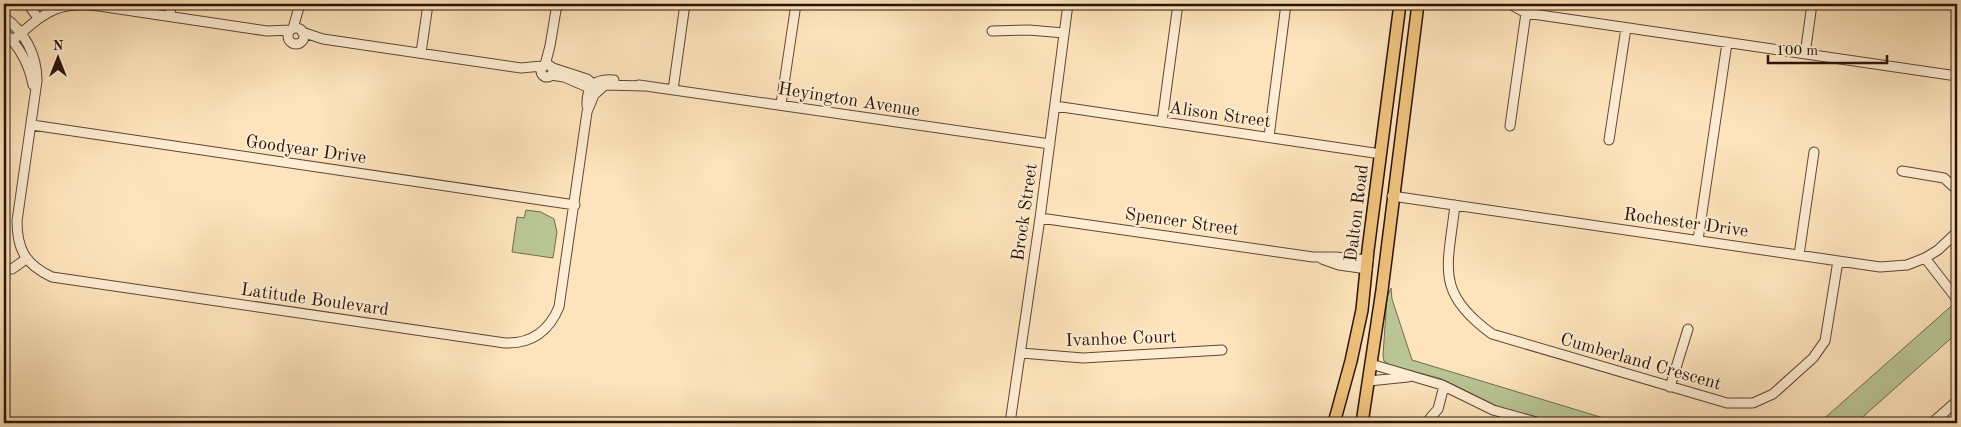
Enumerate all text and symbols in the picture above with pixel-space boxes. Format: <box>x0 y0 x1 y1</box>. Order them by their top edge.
north arrow <box>32 32 82 82</box>
scale bar <box>1768 32 1887 64</box>
text: N <box>53 39 64 53</box>
text: 100 m <box>1776 44 1818 59</box>
street label: Heyington Avenue <box>777 80 921 120</box>
street label: Alison Street <box>1168 99 1272 131</box>
street label: Goodyear Drive <box>244 133 367 167</box>
street label: Brock Street <box>1009 162 1041 262</box>
street label: Dalton Road <box>1342 163 1372 263</box>
street label: Spencer Street <box>1124 205 1240 239</box>
street label: Rochester Drive <box>1622 205 1749 241</box>
street label: Latitude Boulevard <box>240 281 390 319</box>
street label: Ivanhoe Court <box>1065 328 1177 350</box>
street label: Cumberland Crescent <box>1558 330 1723 394</box>

